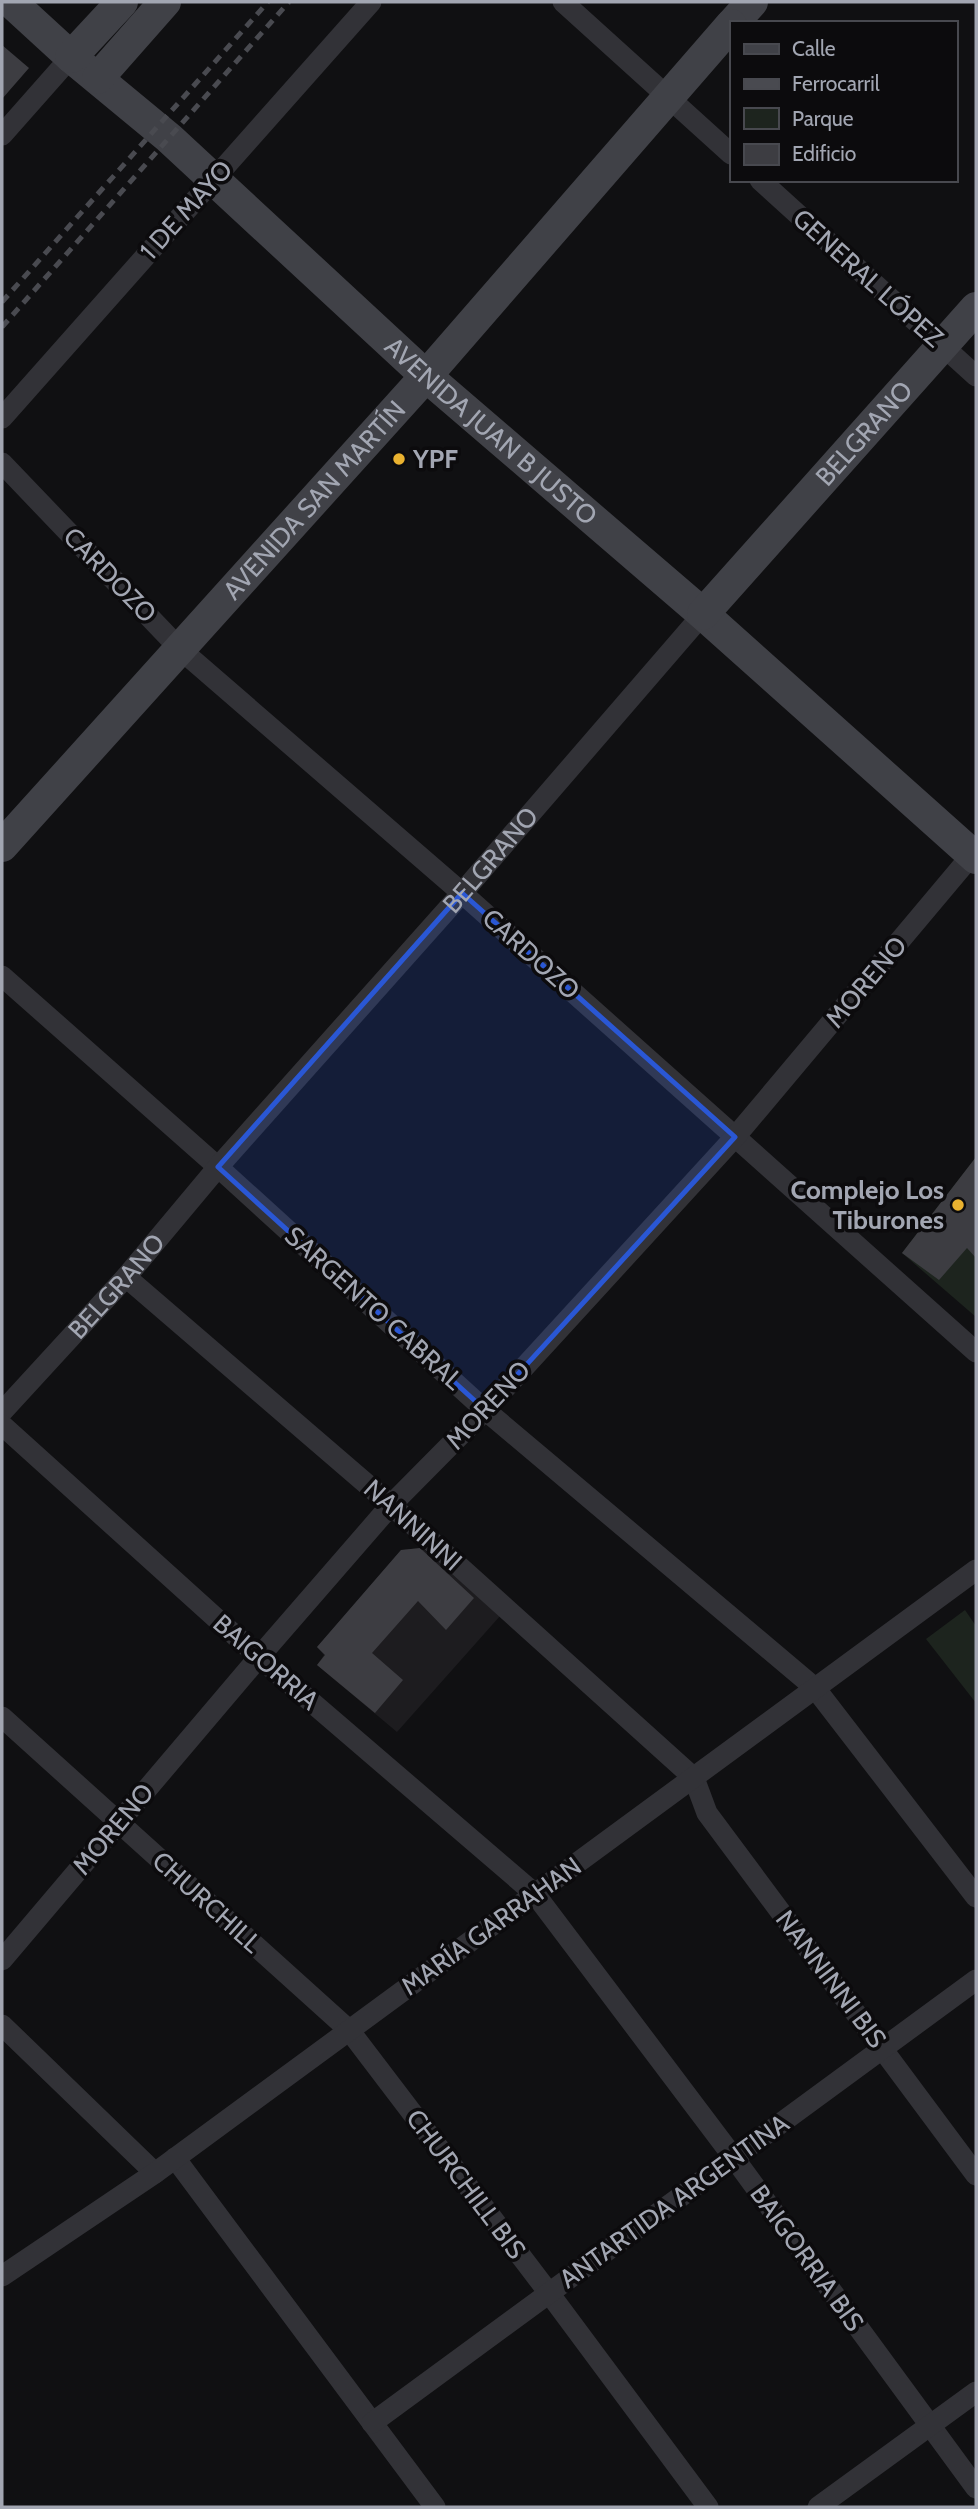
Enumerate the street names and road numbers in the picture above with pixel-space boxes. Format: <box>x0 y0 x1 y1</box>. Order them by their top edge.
street label: 1 DE MAYO <box>133 154 239 266</box>
street label: GENERAL LÓPEZ <box>786 202 950 354</box>
street label: AVENIDA JUAN B JUSTO <box>378 330 604 532</box>
street label: BELGRANO <box>809 374 919 493</box>
street label: AVENIDA SAN MARTÍN <box>216 394 412 606</box>
street label: CARDOZO <box>57 521 163 629</box>
street label: BELGRANO <box>436 801 545 920</box>
street label: CARDOZO <box>476 902 586 1006</box>
street label: MORENO <box>819 930 913 1034</box>
street label: SARGENTO CABRAL <box>278 1220 470 1396</box>
street label: BELGRANO <box>61 1227 171 1345</box>
street label: MORENO <box>439 1354 537 1456</box>
street label: NANNINNI <box>357 1473 469 1577</box>
street label: BAIGORRIA <box>207 1607 325 1717</box>
street label: MORENO <box>66 1777 160 1881</box>
street label: CHURCHILL <box>146 1845 268 1959</box>
street label: MARÍA GARRAHAN <box>395 1850 587 2002</box>
street label: NANNINNI BIS <box>769 1904 893 2054</box>
street label: CHURCHILL BIS <box>399 2103 533 2265</box>
street label: ANTARTIDA ARGENTINA <box>553 2107 795 2295</box>
street label: BAIGORRIA BIS <box>743 2179 871 2337</box>

